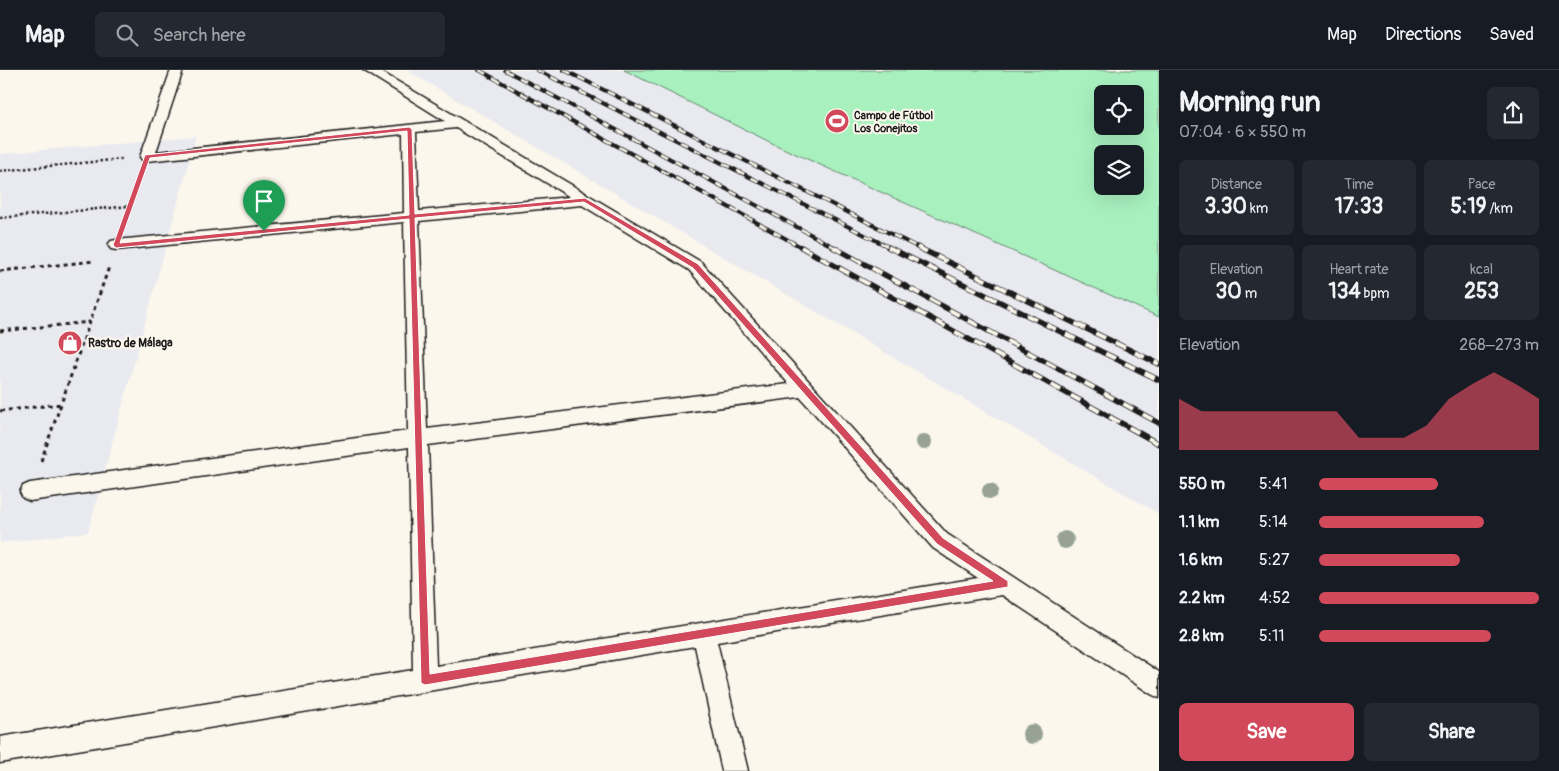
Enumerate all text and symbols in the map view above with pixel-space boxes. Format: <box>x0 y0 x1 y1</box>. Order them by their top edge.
search box <box>95 12 445 57</box>
text: Map <box>25 20 65 49</box>
icon: search <box>113 21 141 49</box>
text: Search here <box>153 23 246 47</box>
text: Map <box>1327 23 1357 46</box>
text: Directions <box>1385 23 1461 46</box>
text: Saved <box>1489 23 1534 46</box>
map controls <box>1094 85 1144 195</box>
button: locate <box>1094 85 1144 135</box>
text: Morning run <box>1179 85 1321 120</box>
button: share <box>1487 87 1539 139</box>
sports icon: Campo de Fútbol Los Conejitos <box>824 108 850 134</box>
place label: Campo de Fútbol Los Conejitos <box>854 109 934 135</box>
text: 07:04 · 6 × 550 m <box>1179 122 1306 142</box>
button: layers <box>1094 145 1144 195</box>
text: Distance <box>1211 176 1262 193</box>
text: Time <box>1344 176 1374 193</box>
text: Pace <box>1468 176 1496 193</box>
pin <box>243 180 285 231</box>
icon: arrive <box>250 187 278 215</box>
text: 3.30 <box>1204 193 1247 220</box>
text: 17:33 <box>1335 193 1383 220</box>
text: 5:19 <box>1450 193 1486 220</box>
text: km <box>1247 200 1268 217</box>
text: /km <box>1486 200 1513 217</box>
text: Elevation <box>1210 261 1263 278</box>
text: Heart rate <box>1329 261 1389 278</box>
text: kcal <box>1470 261 1493 278</box>
text: 30 <box>1216 278 1242 305</box>
text: 134 <box>1328 278 1361 305</box>
text: 253 <box>1464 278 1499 305</box>
text: m <box>1242 285 1257 302</box>
text: bpm <box>1361 285 1390 302</box>
shop icon: Rastro de Málaga <box>57 330 83 356</box>
text: Elevation <box>1179 335 1240 355</box>
text: 268–273 m <box>1459 335 1539 355</box>
place label: Rastro de Málaga <box>88 336 173 351</box>
text: 550 m <box>1179 474 1225 494</box>
text: 5:41 <box>1259 474 1287 494</box>
text: 1.1 km <box>1179 512 1219 532</box>
text: 5:14 <box>1259 512 1287 532</box>
text: 1.6 km <box>1179 550 1222 570</box>
text: 5:27 <box>1259 550 1289 570</box>
text: 2.2 km <box>1179 588 1225 608</box>
text: 4:52 <box>1259 588 1290 608</box>
text: 2.8 km <box>1179 626 1224 646</box>
text: 5:11 <box>1259 626 1284 646</box>
button: Save <box>1179 703 1354 761</box>
button: Share <box>1364 703 1539 761</box>

